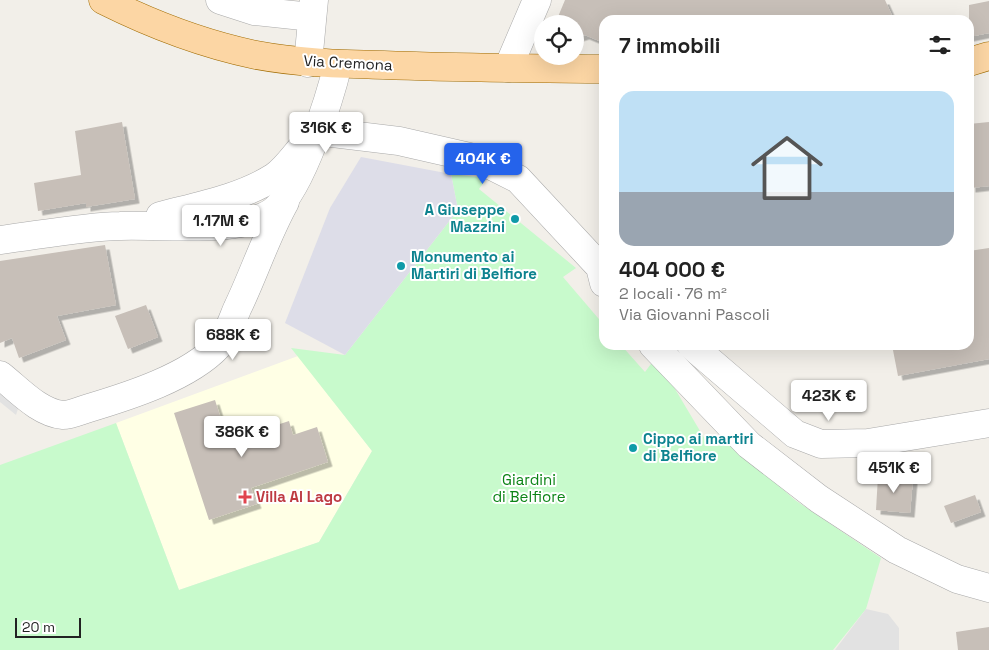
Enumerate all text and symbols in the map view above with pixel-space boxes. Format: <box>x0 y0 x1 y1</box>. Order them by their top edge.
map controls <box>534 15 584 65</box>
button: locate <box>534 15 584 65</box>
icon: filters <box>926 31 954 59</box>
text: 7 immobili <box>619 32 720 59</box>
street label: Via Cremona <box>303 51 393 74</box>
pin: 316K € <box>285 112 367 154</box>
text: 316K € <box>300 117 352 138</box>
icon: home <box>742 123 832 213</box>
pin: 404K € <box>442 142 524 185</box>
text: 404K € <box>455 148 511 169</box>
place label: A Giuseppe Mazzini <box>424 200 505 236</box>
pin: 1.17M € <box>175 204 267 247</box>
text: 1.17M € <box>193 210 249 231</box>
marker: A Giuseppe Mazzini <box>509 213 521 225</box>
place label: Monumento ai Martiri di Belfiore <box>411 247 537 283</box>
text: 404 000 € <box>619 256 725 283</box>
marker: Monumento ai Martiri di Belfiore <box>395 260 407 272</box>
text: 2 locali · 76 m² <box>619 283 727 304</box>
text: Via Giovanni Pascoli <box>619 304 770 325</box>
pin: 688K € <box>192 318 274 361</box>
text: 688K € <box>206 324 260 345</box>
pin: 423K € <box>788 380 870 422</box>
text: 423K € <box>802 385 856 406</box>
pin: 386K € <box>201 416 283 458</box>
text: 386K € <box>215 421 269 442</box>
place label: Cippo ai martiri di Belfiore <box>643 429 753 465</box>
marker: Cippo ai martiri di Belfiore <box>627 442 639 454</box>
pin: 451K € <box>853 452 935 494</box>
text: 451K € <box>868 457 920 478</box>
park label: Giardini di Belfiore <box>492 470 566 506</box>
place label: Villa Al Lago <box>256 487 342 506</box>
marker: Villa Al Lago <box>238 490 252 504</box>
scale bar <box>15 615 81 638</box>
text: 20 m <box>22 618 55 636</box>

